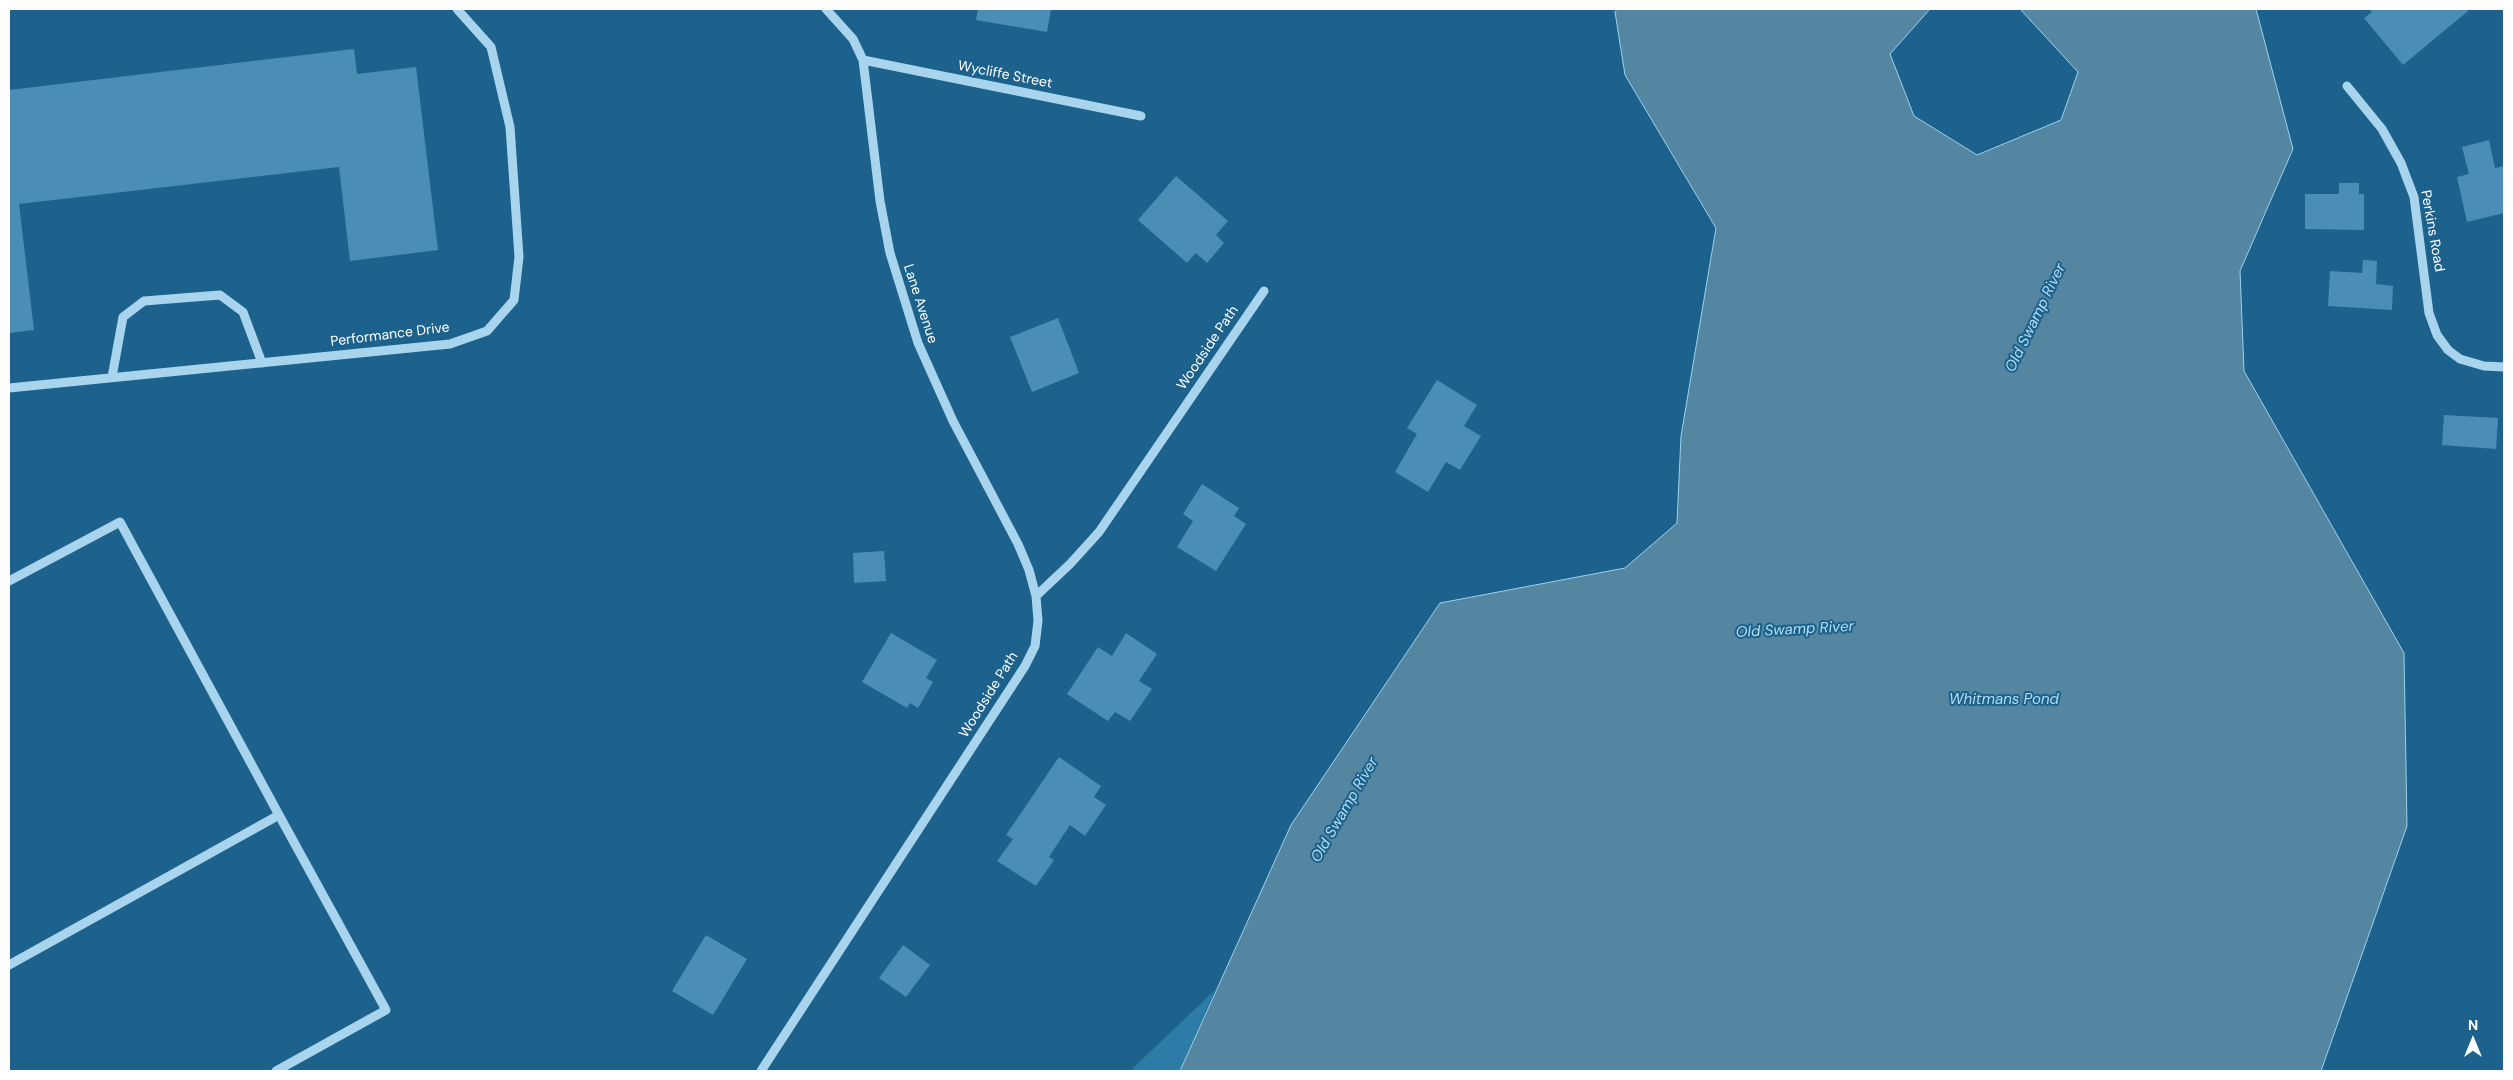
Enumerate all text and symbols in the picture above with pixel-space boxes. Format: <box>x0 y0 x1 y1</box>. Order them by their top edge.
street label: Wycliffe Street <box>956 58 1054 92</box>
street label: Perkins Road <box>2417 189 2447 273</box>
water label: Old Swamp River <box>2002 261 2070 375</box>
street label: Lane Avenue <box>899 262 941 346</box>
street label: Woodside Path <box>1174 303 1242 393</box>
street label: Performance Drive <box>330 319 450 351</box>
water label: Old Swamp River <box>1735 618 1855 642</box>
street label: Woodside Path <box>956 649 1022 741</box>
water label: Whitmans Pond <box>1949 691 2059 709</box>
water label: Old Swamp River <box>1308 754 1382 866</box>
north arrow <box>2448 1015 2498 1065</box>
text: N <box>2468 1016 2478 1034</box>

